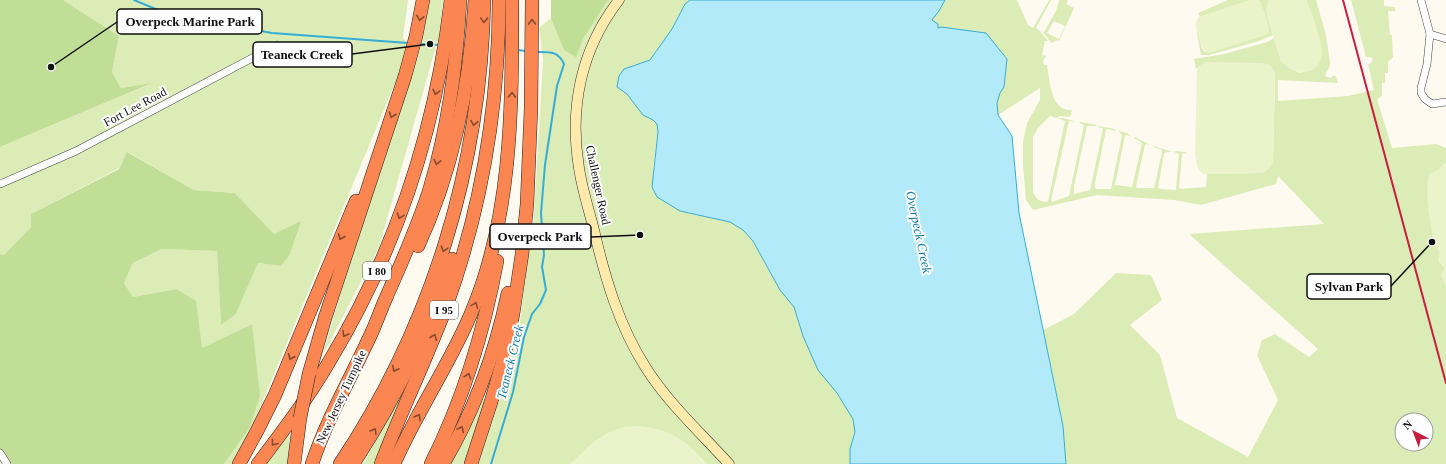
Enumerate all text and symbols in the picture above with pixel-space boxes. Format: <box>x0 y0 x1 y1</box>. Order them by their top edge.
callout: Overpeck Marine Park <box>117 9 262 34</box>
text: Overpeck Marine Park <box>125 14 255 29</box>
one-way arrow <box>416 15 425 21</box>
one-way arrow <box>480 17 488 23</box>
one-way arrow <box>528 19 536 25</box>
callout: Teaneck Creek <box>253 42 352 67</box>
text: Teaneck Creek <box>261 47 344 62</box>
street label: Fort Lee Road <box>101 85 169 129</box>
one-way arrow <box>433 89 441 95</box>
one-way arrow <box>507 92 516 98</box>
one-way arrow <box>388 111 397 118</box>
one-way arrow <box>470 119 479 126</box>
street label: Challenger Road <box>583 144 613 226</box>
one-way arrow <box>433 158 442 165</box>
water label: Overpeck Creek <box>903 190 935 275</box>
one-way arrow <box>396 213 404 220</box>
callout: Overpeck Park <box>490 224 591 249</box>
text: Overpeck Park <box>498 229 583 244</box>
one-way arrow <box>338 232 346 240</box>
one-way arrow <box>440 245 449 252</box>
road number: I 80 <box>363 262 391 280</box>
callout: Sylvan Park <box>1307 274 1391 299</box>
text: Sylvan Park <box>1315 279 1384 294</box>
road number: I 95 <box>430 301 458 319</box>
one-way arrow <box>470 302 478 309</box>
water label: Teaneck Creek <box>494 323 527 401</box>
one-way arrow <box>343 330 350 337</box>
one-way arrow <box>429 334 437 341</box>
street label: New Jersey Turnpike <box>313 348 369 446</box>
one-way arrow <box>288 352 296 360</box>
one-way arrow <box>392 365 400 373</box>
one-way arrow <box>463 373 471 380</box>
north arrow <box>1394 412 1434 452</box>
one-way arrow <box>413 414 420 421</box>
text: N <box>1400 417 1414 432</box>
one-way arrow <box>456 426 464 434</box>
one-way arrow <box>369 428 377 435</box>
one-way arrow <box>272 438 279 445</box>

